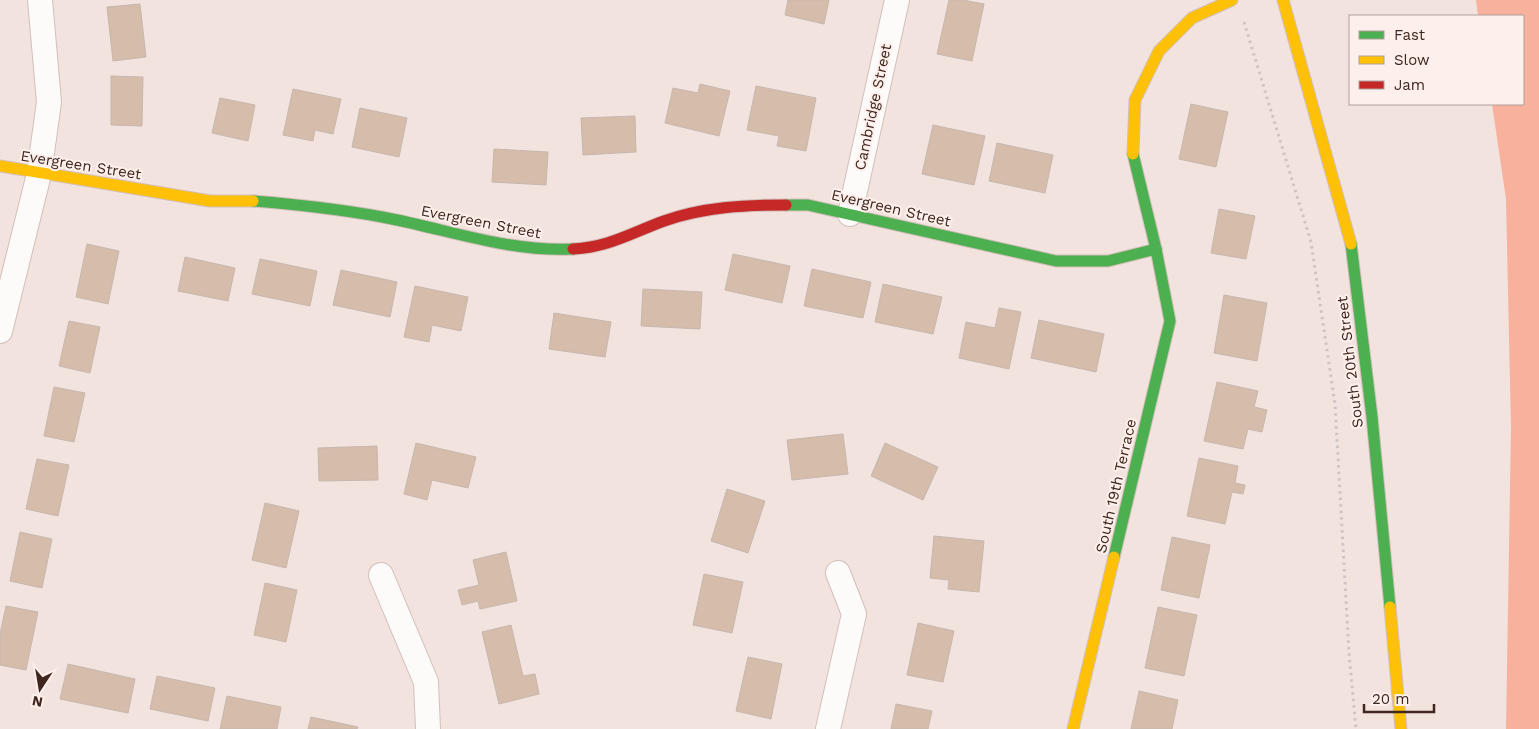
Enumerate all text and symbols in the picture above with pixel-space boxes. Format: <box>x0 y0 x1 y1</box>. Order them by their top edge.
legend <box>1349 15 1524 105</box>
text: Fast <box>1394 26 1426 44</box>
street label: Cambridge Street <box>851 41 895 172</box>
text: Slow <box>1394 51 1430 69</box>
text: Jam <box>1394 76 1425 94</box>
street label: Evergreen Street <box>19 147 143 184</box>
street label: Evergreen Street <box>830 186 953 231</box>
street label: Evergreen Street <box>419 202 543 243</box>
street label: South 20th Street <box>1333 294 1367 429</box>
street label: South 19th Terrace <box>1092 417 1140 555</box>
north arrow <box>15 664 65 714</box>
scale bar <box>1364 682 1434 714</box>
text: 20 m <box>1372 690 1410 708</box>
text: N <box>31 693 44 711</box>

